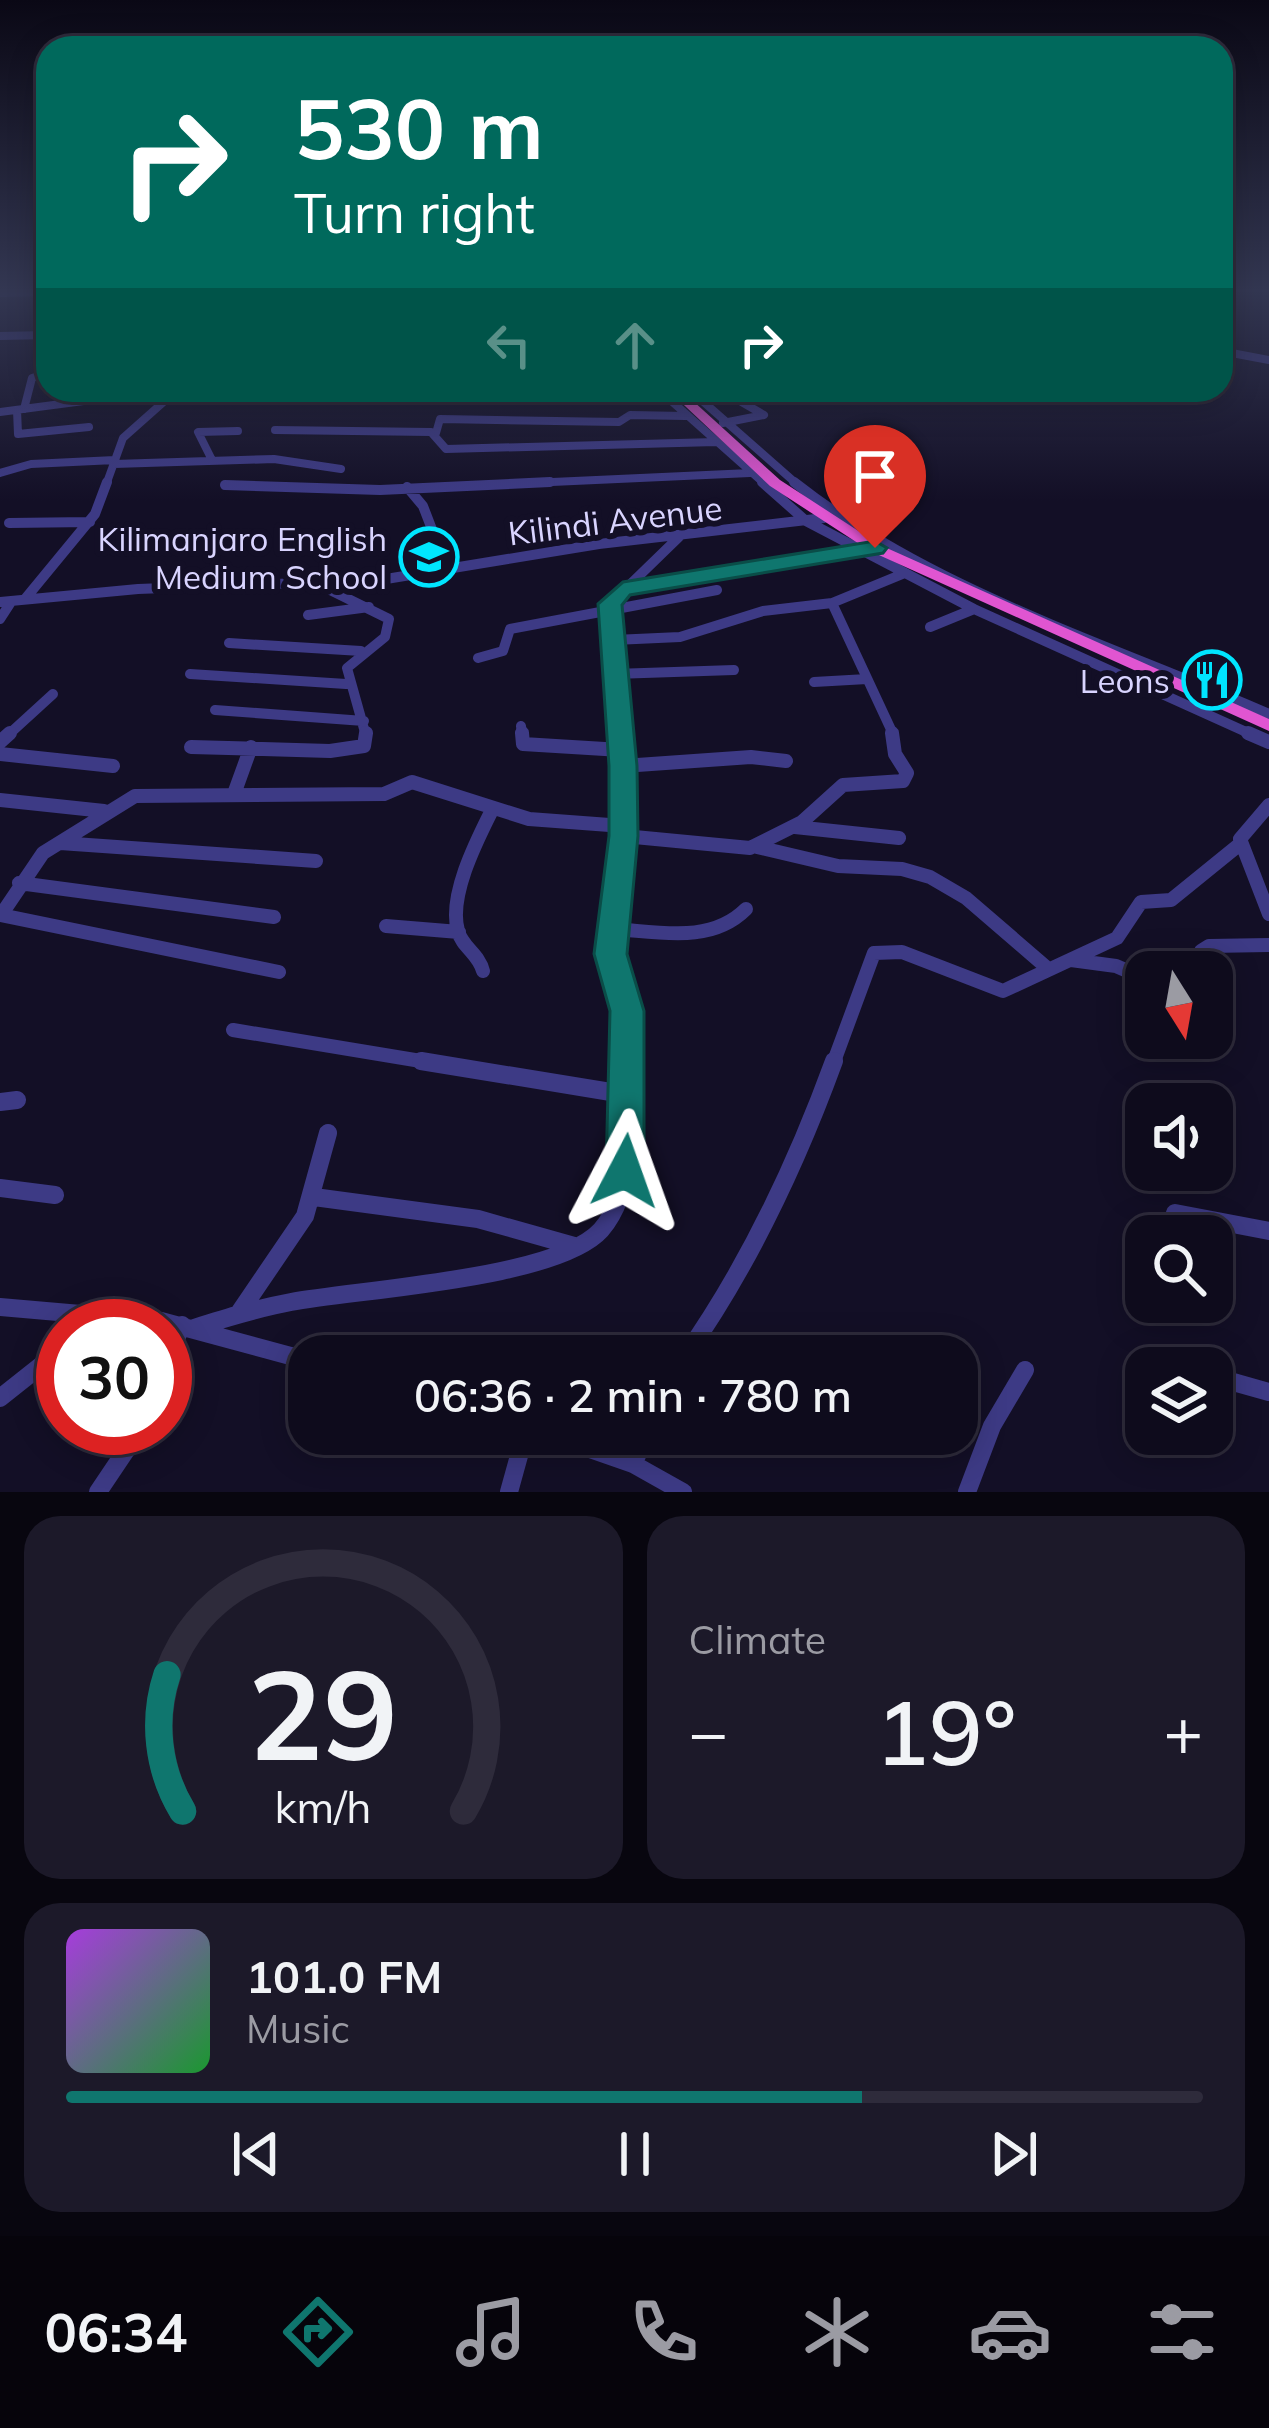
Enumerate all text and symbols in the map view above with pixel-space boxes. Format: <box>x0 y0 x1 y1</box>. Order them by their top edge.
text: 530 m <box>294 75 544 180</box>
icon: right <box>96 84 252 240</box>
text: Turn right <box>294 179 535 247</box>
icon: left <box>476 312 542 378</box>
icon: ahead <box>602 312 668 378</box>
icon: right <box>728 312 794 378</box>
pin <box>824 425 926 548</box>
icon: arrive <box>842 443 908 509</box>
street label: Kilindi Avenue <box>506 487 724 553</box>
place label: Kilimanjaro English Medium School <box>97 518 387 597</box>
school or university icon: Kilimanjaro English Medium School <box>398 526 460 588</box>
restaurant icon: Leons <box>1181 649 1243 711</box>
place label: Leons <box>1080 660 1170 701</box>
north arrow <box>1125 951 1233 1059</box>
map controls <box>1125 951 1233 1455</box>
button: sound <box>1125 1083 1233 1191</box>
position arrow <box>562 1108 688 1234</box>
button: search <box>1125 1215 1233 1323</box>
speed limit sign: 30 <box>36 1299 192 1455</box>
button: layers <box>1125 1347 1233 1455</box>
text: 06:36 · 2 min · 780 m <box>414 1367 852 1423</box>
text: Climate <box>689 1615 826 1664</box>
text: 29 <box>248 1635 398 1791</box>
text: 19° <box>875 1675 1017 1788</box>
text: − <box>689 1690 728 1773</box>
text: + <box>1163 1690 1203 1773</box>
text: km/h <box>275 1779 372 1833</box>
text: 101.0 FM <box>246 1948 442 2004</box>
text: Music <box>246 2004 350 2053</box>
icon: previous <box>223 2121 289 2187</box>
icon: pause <box>602 2121 668 2187</box>
icon: next <box>981 2121 1047 2187</box>
icon: directions <box>276 2290 360 2374</box>
icon: music <box>449 2290 533 2374</box>
icon: phone <box>622 2290 706 2374</box>
icon: climate <box>795 2290 879 2374</box>
icon: car <box>968 2290 1052 2374</box>
icon: filters <box>1140 2290 1224 2374</box>
text: 06:34 <box>44 2298 187 2366</box>

